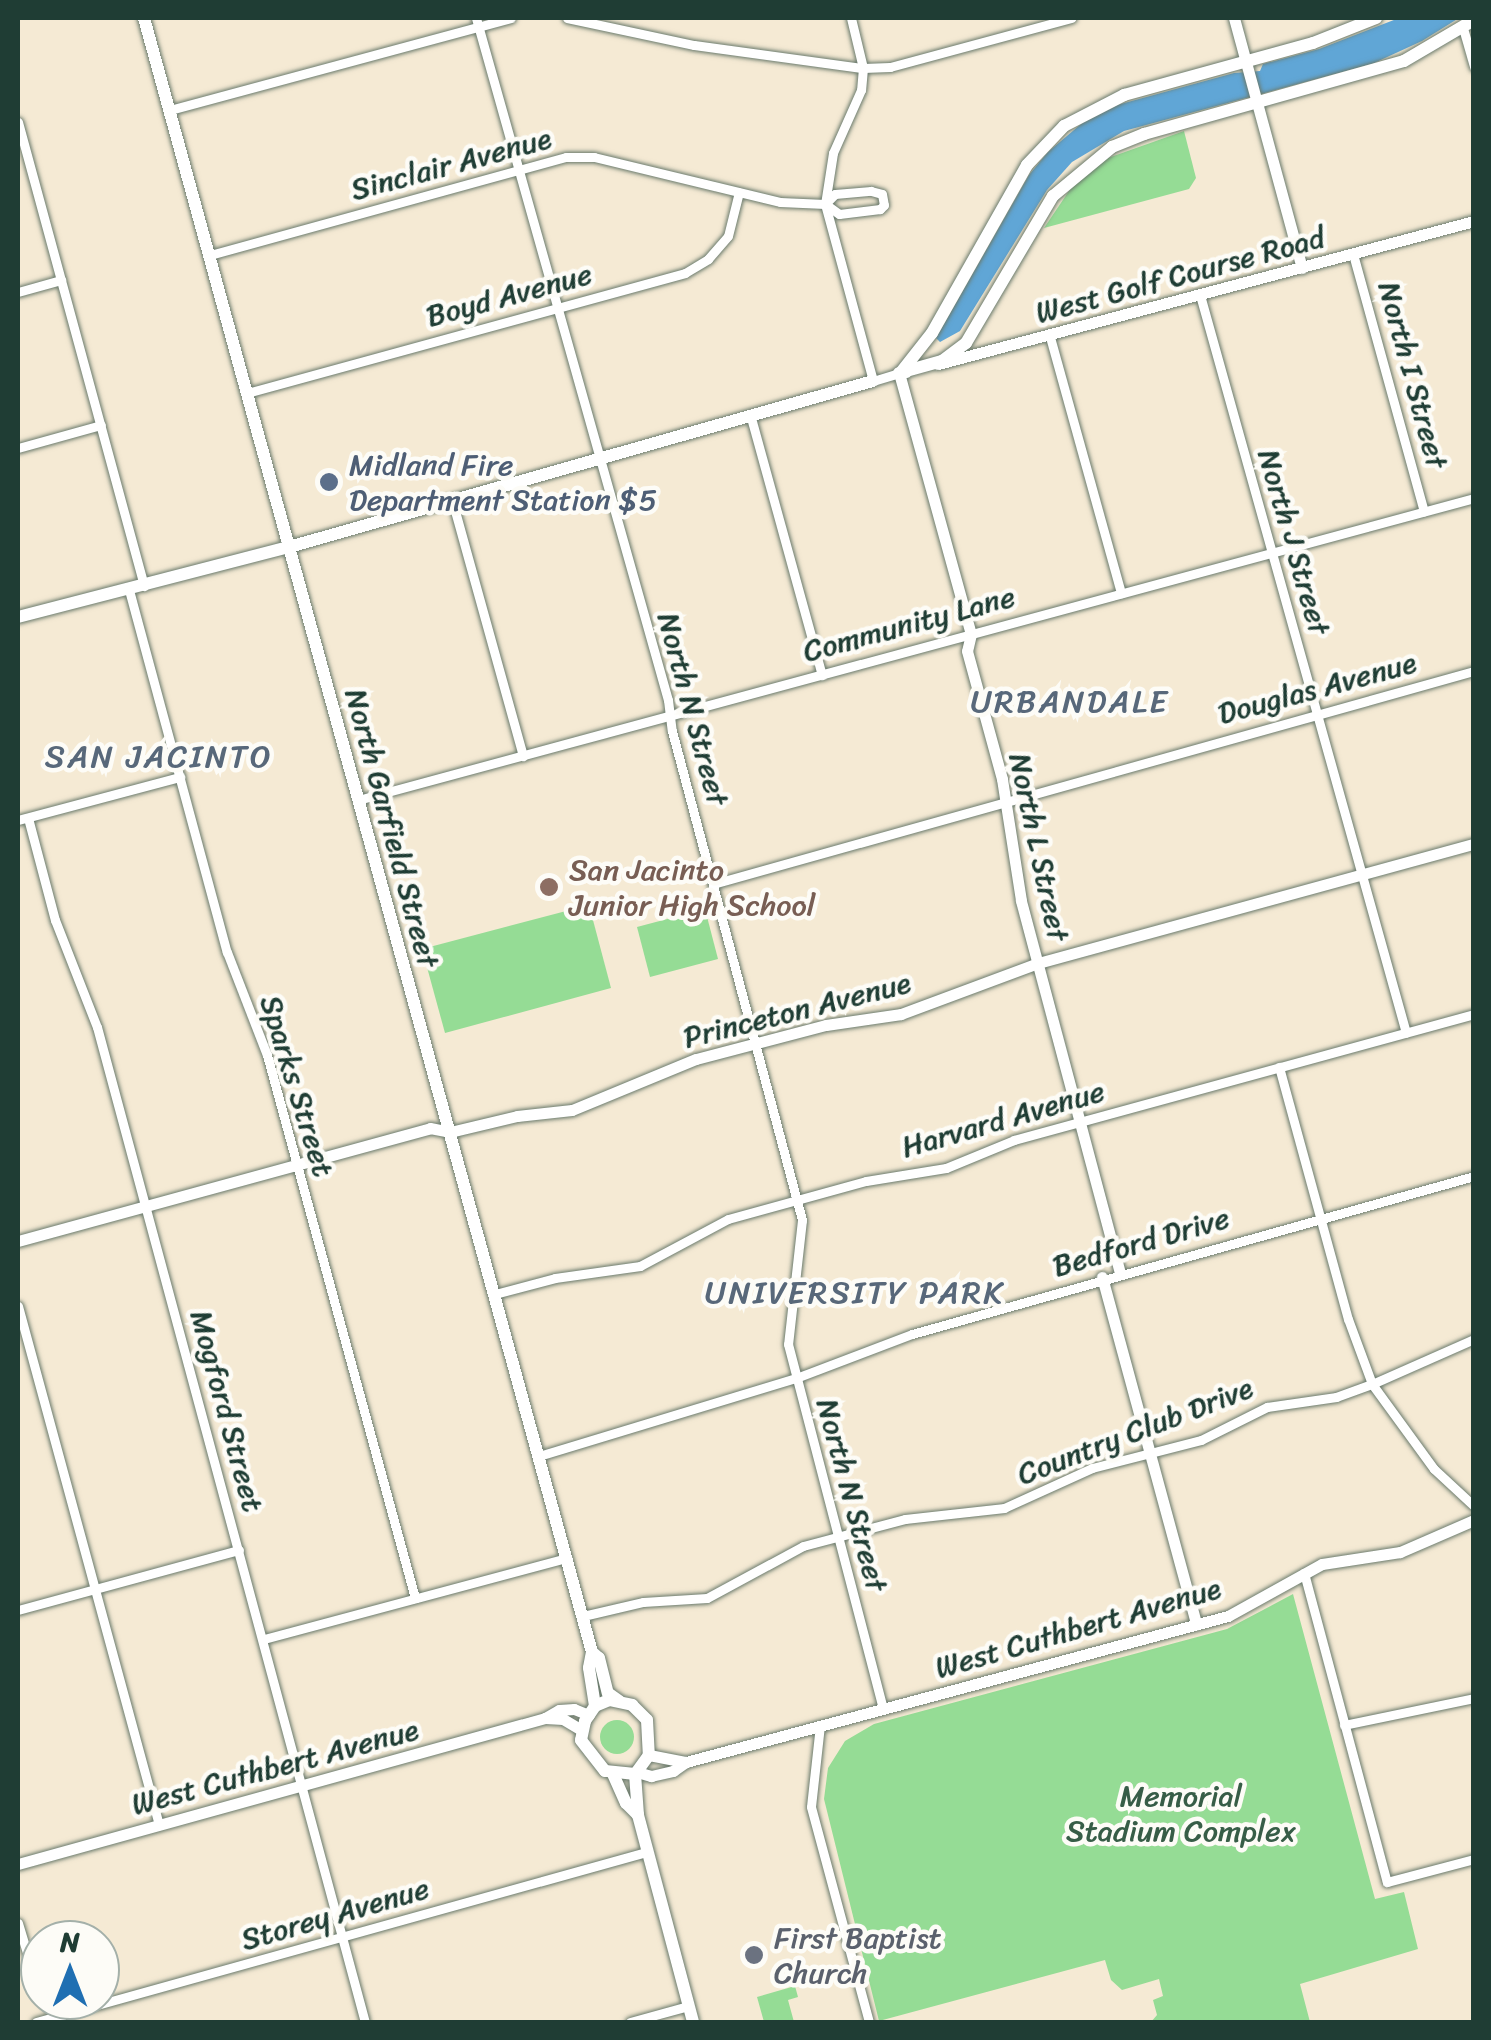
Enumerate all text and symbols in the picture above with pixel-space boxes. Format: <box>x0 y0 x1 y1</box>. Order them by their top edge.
street label: Sinclair Avenue <box>347 120 555 208</box>
street label: West Golf Course Road <box>1031 219 1329 331</box>
street label: Boyd Avenue <box>423 256 595 334</box>
street label: North I Street <box>1371 278 1455 472</box>
street label: North J Street <box>1250 444 1338 640</box>
place label: Midland Fire Department Station $5 <box>349 447 657 518</box>
marker: Midland Fire Department Station $5 <box>318 471 340 493</box>
street label: Community Lane <box>799 578 1019 670</box>
street label: North N Street <box>650 607 736 811</box>
street label: Douglas Avenue <box>1214 644 1420 732</box>
district label: URBANDALE <box>970 683 1170 721</box>
street label: North Garfield Street <box>337 684 447 972</box>
district label: SAN JACINTO <box>46 738 272 776</box>
street label: North L Street <box>1001 748 1077 946</box>
place label: San Jacinto Junior High School <box>569 852 815 922</box>
marker: San Jacinto Junior High School <box>538 876 560 898</box>
street label: Princeton Avenue <box>680 964 914 1056</box>
street label: Sparks Street <box>252 991 342 1181</box>
street label: Harvard Avenue <box>897 1073 1109 1165</box>
street label: Bedford Drive <box>1048 1200 1234 1284</box>
district label: UNIVERSITY PARK <box>706 1274 1004 1312</box>
street label: Mogford Street <box>183 1307 271 1515</box>
street label: Country Club Drive <box>1012 1369 1258 1493</box>
street label: North N Street <box>809 1393 895 1597</box>
street label: West Cuthbert Avenue <box>930 1570 1226 1686</box>
street label: West Cuthbert Avenue <box>127 1711 423 1823</box>
park label: Memorial Stadium Complex <box>1066 1778 1296 1848</box>
street label: Storey Avenue <box>237 1870 433 1958</box>
text: N <box>60 1917 80 1966</box>
north arrow <box>20 1920 120 2020</box>
place label: First Baptist Church <box>774 1920 941 1990</box>
marker: First Baptist Church <box>743 1944 765 1966</box>

